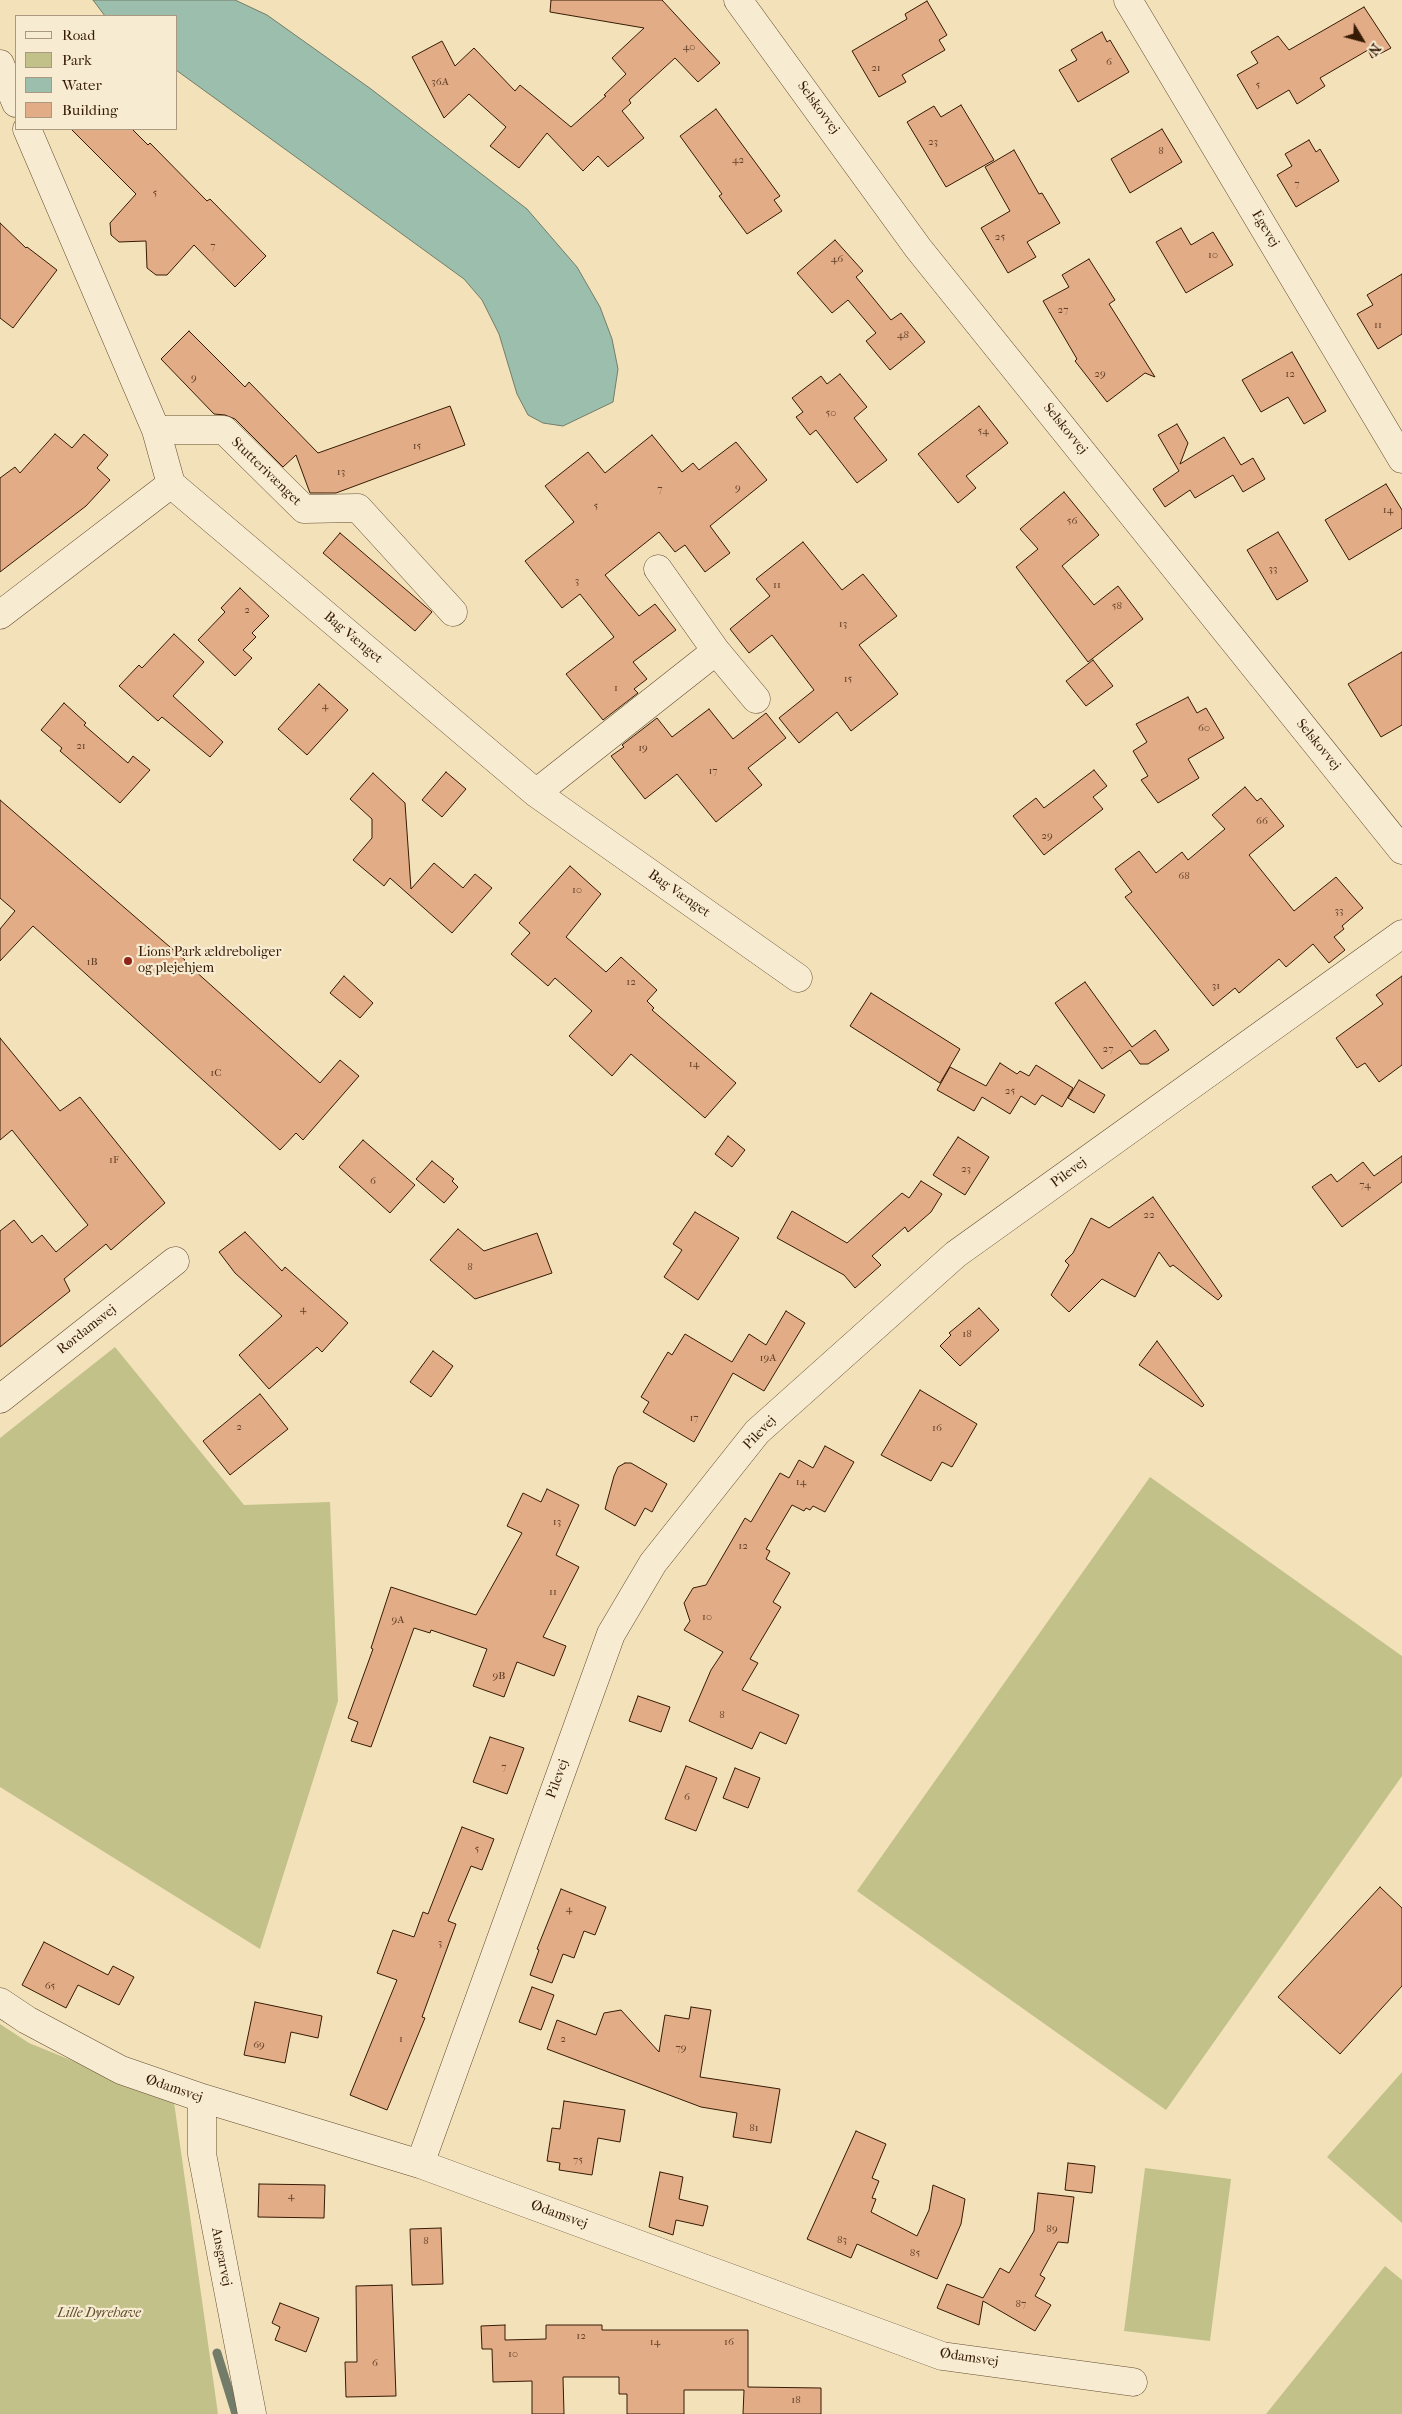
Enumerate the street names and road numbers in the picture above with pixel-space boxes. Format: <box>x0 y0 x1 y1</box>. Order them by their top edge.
street label: Selskovvej <box>793 78 843 138</box>
street label: Egevej <box>1247 208 1283 250</box>
street label: Selskovvej <box>1039 400 1091 458</box>
street label: Stutterivænget <box>227 434 305 510</box>
street label: Bag Vænget <box>320 608 386 668</box>
street label: Selskovvej <box>1292 716 1344 774</box>
street label: Bag Vænget <box>645 867 713 921</box>
street label: Pilevej <box>1048 1154 1090 1192</box>
street label: Rørdamsvej <box>54 1302 120 1358</box>
street label: Pilevej <box>740 1413 780 1453</box>
street label: Pilevej <box>543 1757 573 1801</box>
street label: Ødamsvej <box>143 2071 205 2107</box>
street label: Ødamsvej <box>528 2197 590 2233</box>
street label: Ansgarvej <box>207 2226 235 2288</box>
street label: Ødamsvej <box>938 2345 1000 2371</box>

